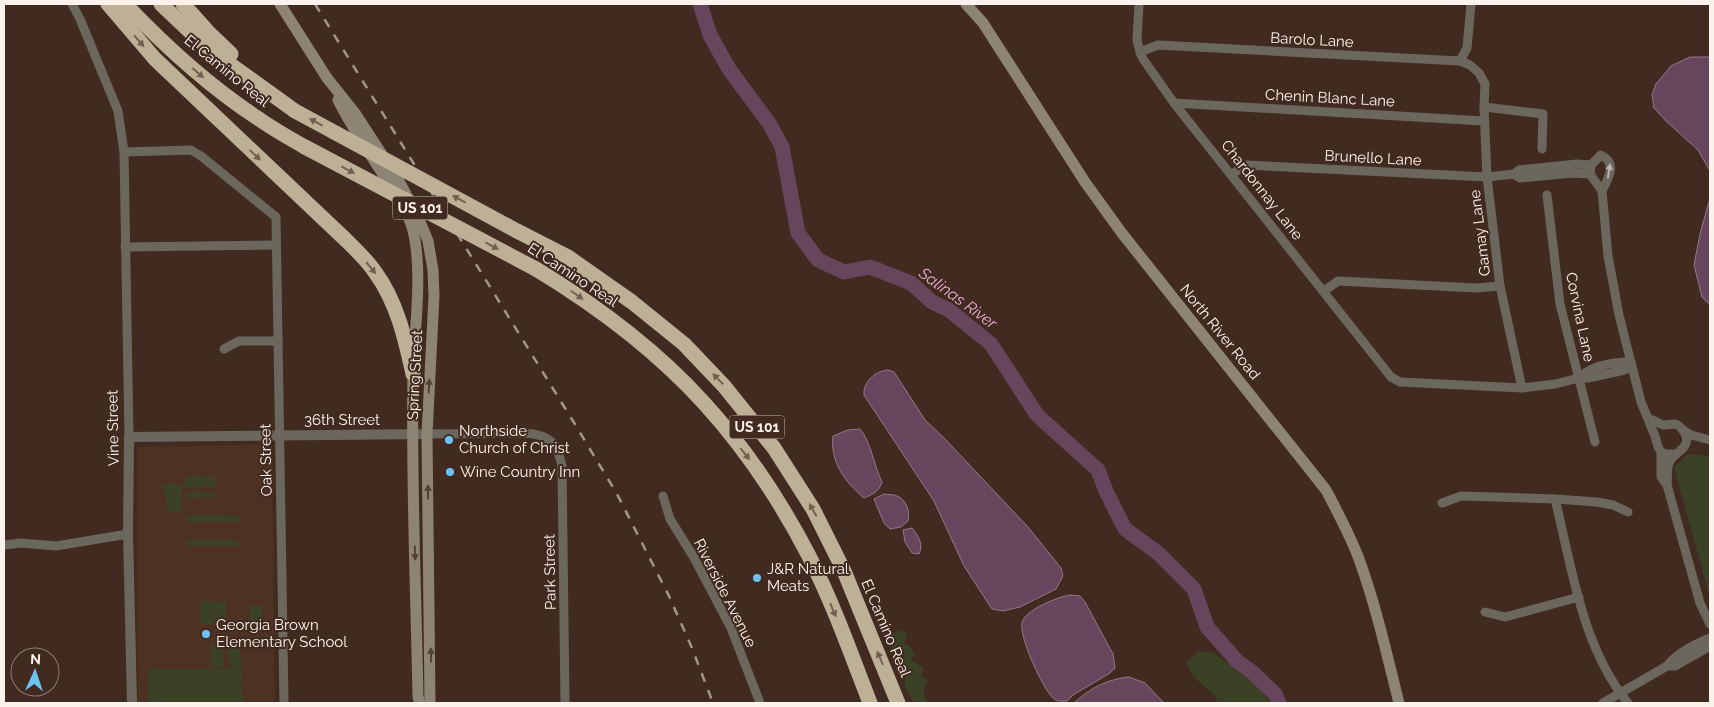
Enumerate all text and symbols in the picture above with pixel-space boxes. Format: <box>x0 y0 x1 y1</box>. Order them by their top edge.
street label: Barolo Lane <box>1270 29 1354 51</box>
street label: El Camino Real <box>181 31 274 111</box>
one-way arrow <box>133 35 145 47</box>
one-way arrow <box>192 68 205 79</box>
street label: Chenin Blanc Lane <box>1265 86 1396 110</box>
one-way arrow <box>308 118 323 126</box>
street label: Chardonnay Lane <box>1217 136 1307 244</box>
street label: Brunello Lane <box>1324 146 1422 170</box>
one-way arrow <box>249 149 261 161</box>
one-way arrow <box>1605 163 1613 179</box>
one-way arrow <box>341 166 355 174</box>
street label: Gamay Lane <box>1466 189 1494 277</box>
one-way arrow <box>452 195 466 203</box>
road number: US 101 <box>392 197 448 220</box>
street label: El Camino Real <box>524 239 622 311</box>
one-way arrow <box>484 242 499 250</box>
one-way arrow <box>366 261 377 274</box>
water label: Salinas River <box>915 263 1001 333</box>
street label: Corvina Lane <box>1562 271 1598 364</box>
street label: North River Road <box>1176 281 1264 383</box>
one-way arrow <box>570 290 584 300</box>
street label: Spring Street <box>404 329 426 421</box>
one-way arrow <box>712 373 724 385</box>
one-way arrow <box>426 377 434 393</box>
street label: Vine Street <box>103 390 123 466</box>
street label: 36th Street <box>304 411 380 429</box>
road number: US 101 <box>730 416 784 438</box>
place label: Northside Church of Christ <box>459 422 570 457</box>
street label: Oak Street <box>256 423 276 497</box>
marker: Northside Church of Christ <box>443 434 455 446</box>
one-way arrow <box>740 447 751 460</box>
place label: Wine Country Inn <box>460 463 580 481</box>
marker: Wine Country Inn <box>444 466 456 478</box>
one-way arrow <box>424 484 432 500</box>
one-way arrow <box>809 503 818 517</box>
street label: Park Street <box>540 534 560 610</box>
street label: Riverside Avenue <box>690 536 760 650</box>
one-way arrow <box>411 546 419 562</box>
place label: J&R Natural Meats <box>767 560 850 595</box>
marker: J&R Natural Meats <box>751 572 763 584</box>
street label: El Camino Real <box>857 577 915 680</box>
one-way arrow <box>830 603 838 617</box>
place label: Georgia Brown Elementary School <box>216 616 348 651</box>
marker: Georgia Brown Elementary School <box>200 628 212 640</box>
one-way arrow <box>427 646 435 662</box>
north arrow <box>10 647 60 697</box>
one-way arrow <box>876 650 884 665</box>
text: N <box>30 651 41 667</box>

